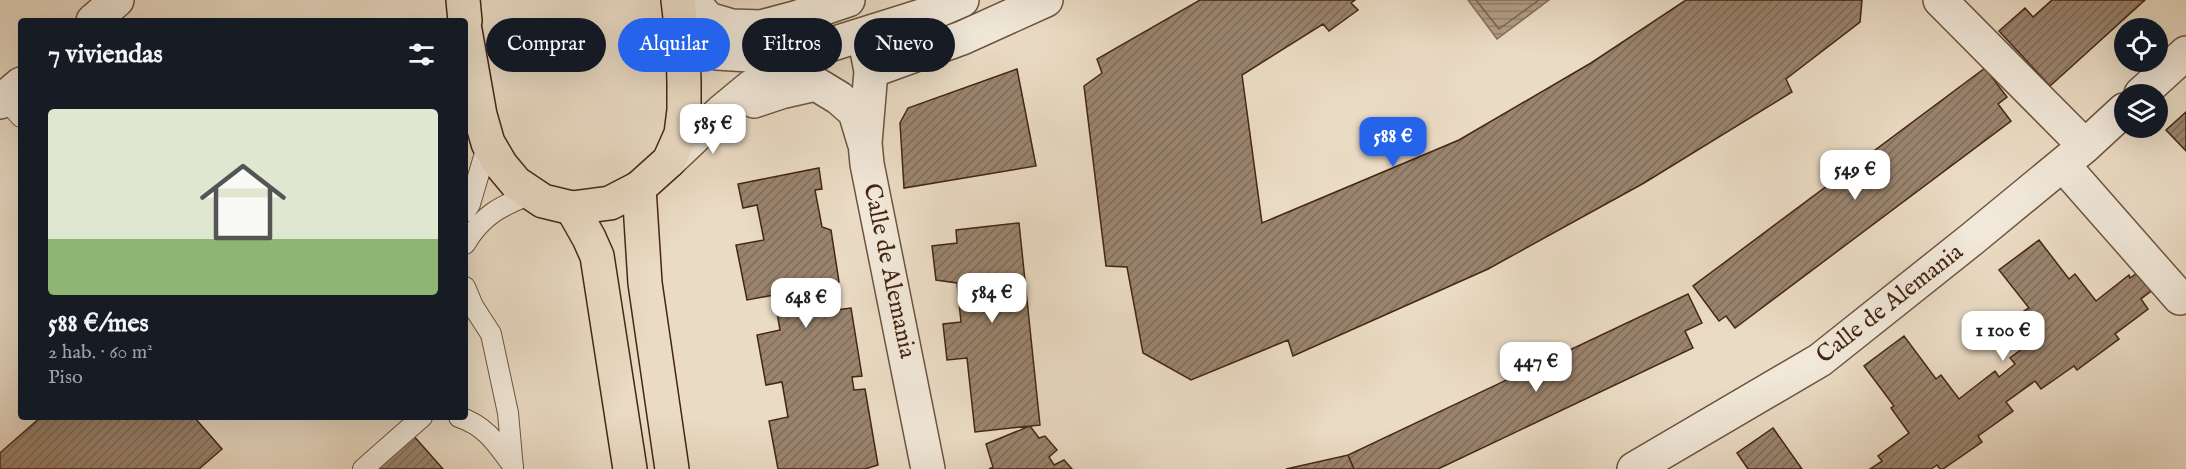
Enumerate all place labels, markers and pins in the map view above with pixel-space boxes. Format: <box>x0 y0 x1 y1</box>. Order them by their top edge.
pin: 585 € <box>671 104 755 155</box>
pin: 588 € <box>1351 117 1435 168</box>
pin: 549 € <box>1813 150 1897 201</box>
pin: 584 € <box>950 273 1034 324</box>
pin: 648 € <box>764 278 848 329</box>
pin: 1 100 € <box>1948 311 2058 362</box>
pin: 447 € <box>1494 342 1578 393</box>

